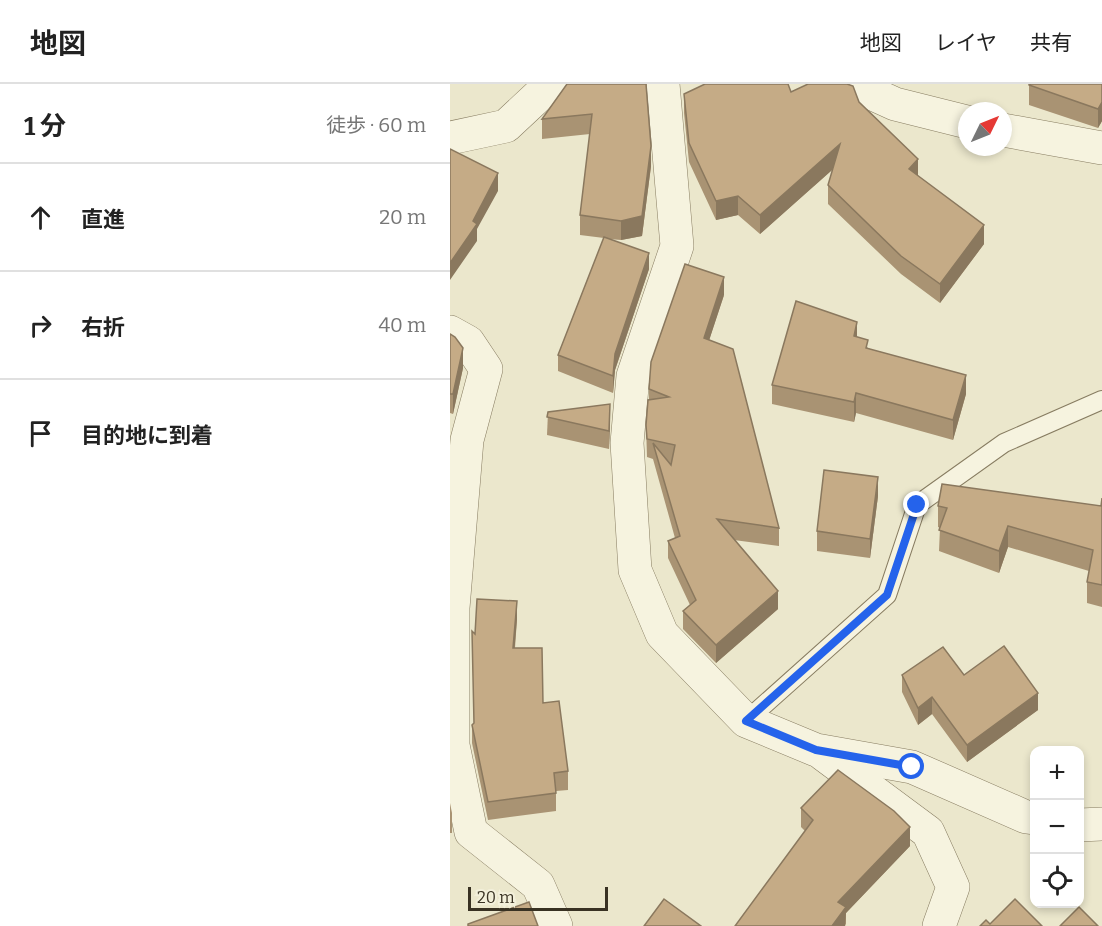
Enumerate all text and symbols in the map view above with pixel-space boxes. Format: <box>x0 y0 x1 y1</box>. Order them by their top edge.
text: 地図 <box>30 27 86 60</box>
text: 地図 <box>860 30 902 56</box>
text: レイヤ <box>935 30 997 56</box>
text: 共有 <box>1030 30 1072 56</box>
north arrow <box>958 102 1012 156</box>
text: 1 分 <box>24 111 66 142</box>
text: 徒歩 · 60 m <box>326 113 426 137</box>
icon: ahead <box>24 201 57 234</box>
text: 20 m <box>379 205 426 229</box>
text: 直進 <box>81 206 125 233</box>
icon: right <box>24 309 57 342</box>
text: 40 m <box>378 313 426 337</box>
text: 右折 <box>81 314 125 341</box>
icon: arrive <box>24 417 57 450</box>
text: 目的地に到着 <box>81 422 213 449</box>
route end <box>903 491 929 517</box>
map controls <box>1030 746 1084 908</box>
button: + <box>1030 746 1084 800</box>
route start <box>898 753 924 779</box>
button: − <box>1030 800 1084 854</box>
button: locate <box>1030 854 1084 908</box>
scale bar <box>468 884 608 912</box>
text: 20 m <box>477 888 514 907</box>

